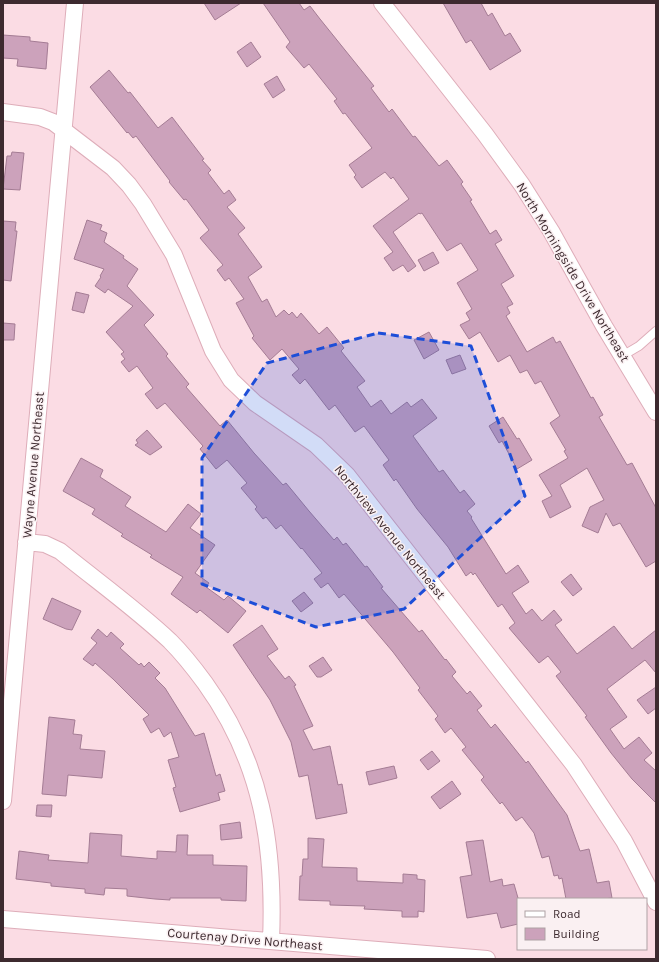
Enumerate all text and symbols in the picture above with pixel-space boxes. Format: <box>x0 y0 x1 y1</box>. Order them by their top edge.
street label: North Morningside Drive Northeast <box>513 179 633 365</box>
street label: Wayne Avenue Northeast <box>19 391 47 539</box>
street label: Northview Avenue Northeast <box>331 462 449 602</box>
legend <box>517 898 647 950</box>
text: Road <box>553 907 581 921</box>
street label: Courtenay Drive Northeast <box>167 925 323 953</box>
text: Building <box>553 927 600 941</box>

